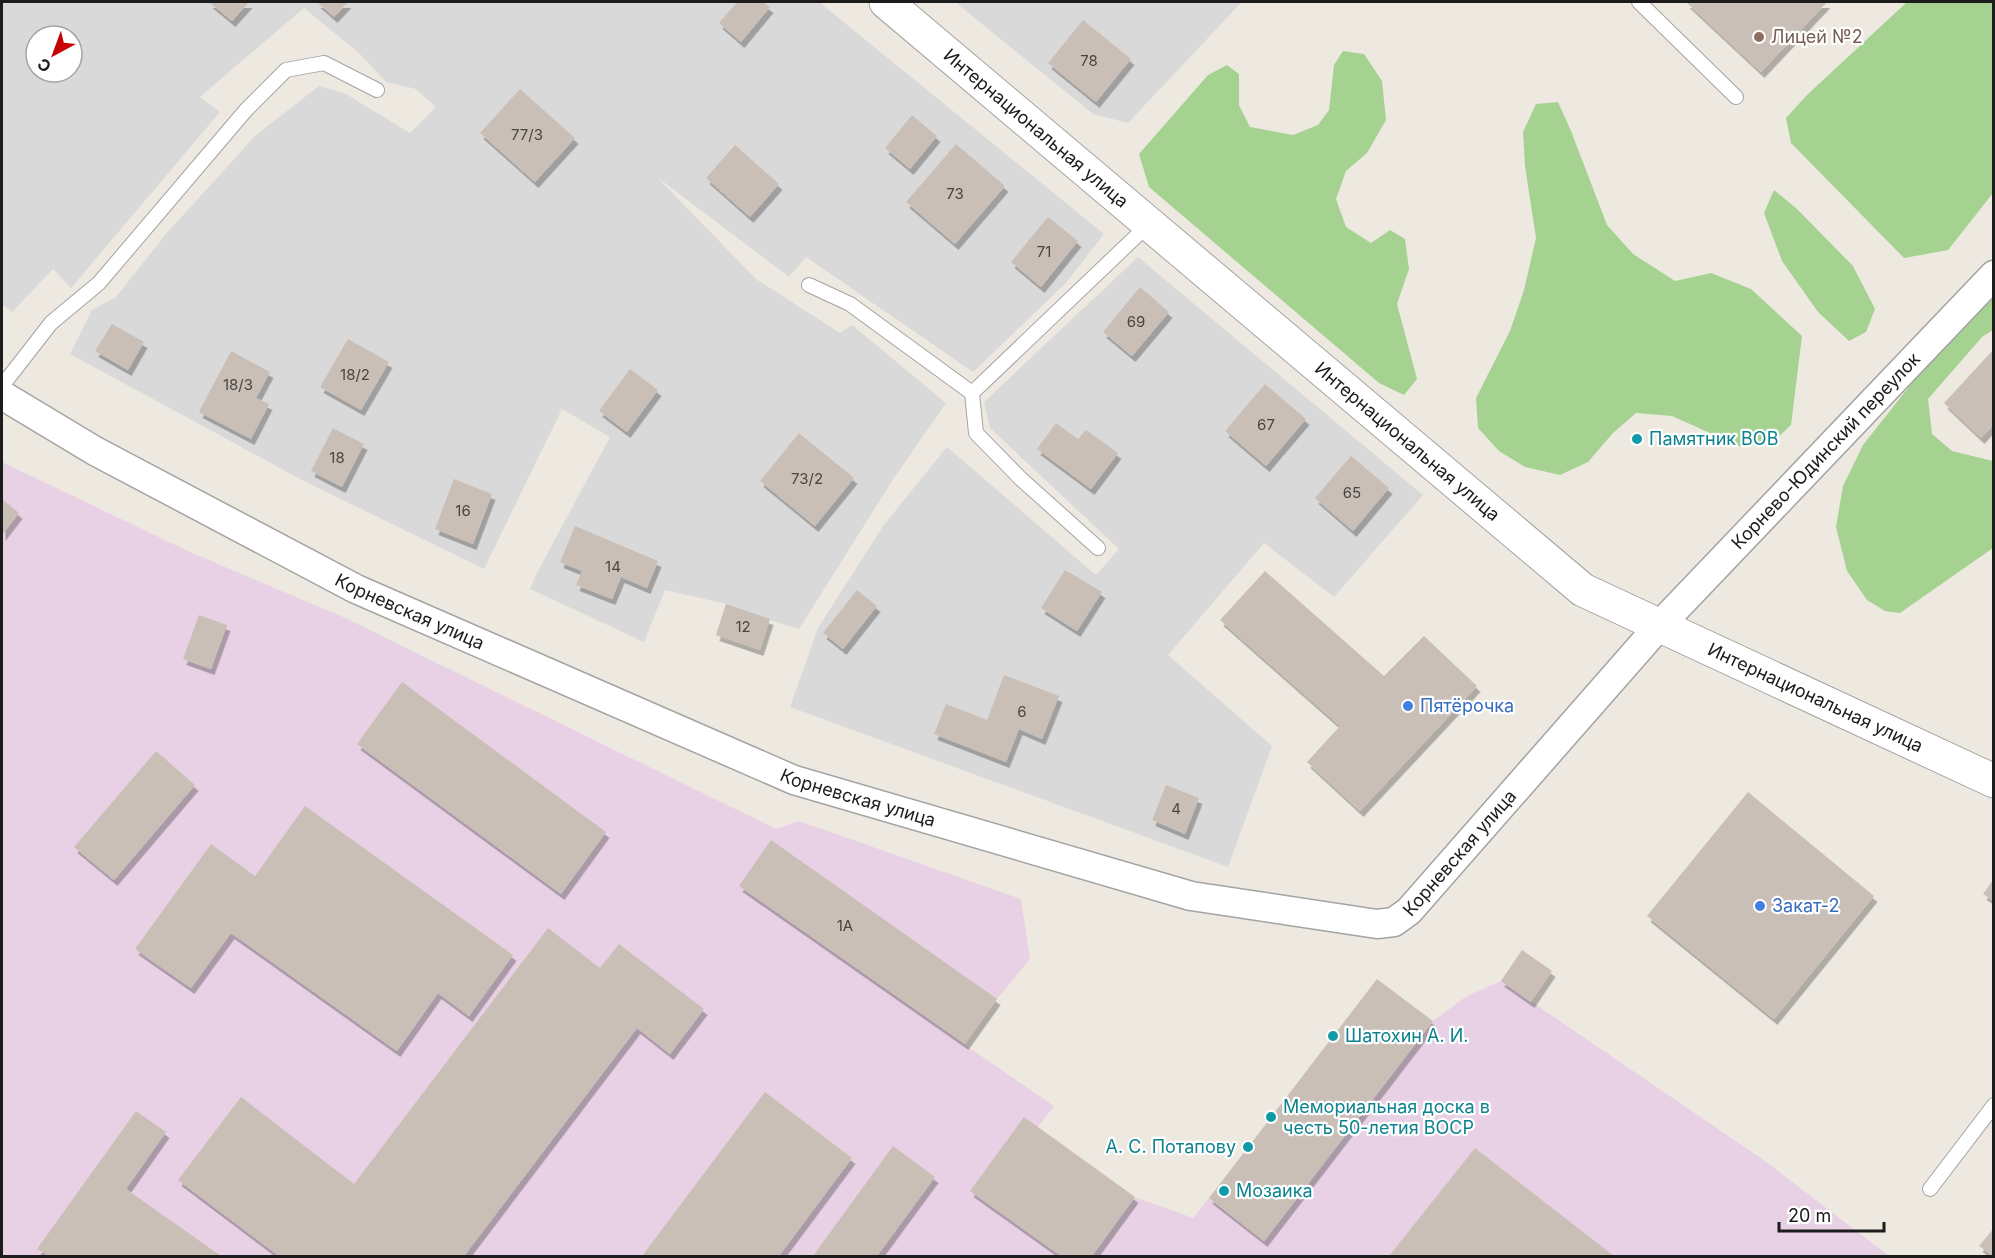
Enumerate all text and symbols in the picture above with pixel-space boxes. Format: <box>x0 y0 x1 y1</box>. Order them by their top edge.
north arrow <box>24 24 84 84</box>
place label: Лицей №2 <box>1771 26 1863 47</box>
marker: Лицей №2 <box>1752 30 1766 44</box>
street label: Интернациональная улица <box>940 44 1133 212</box>
house number: 78 <box>1080 51 1098 70</box>
text: С <box>33 54 55 77</box>
house number: 77/3 <box>511 125 543 144</box>
house number: 73 <box>946 184 964 203</box>
house number: 71 <box>1037 242 1051 261</box>
house number: 69 <box>1127 312 1145 331</box>
street label: Корнево-Юдинский переулок <box>1727 348 1924 553</box>
street label: Интернациональная улица <box>1311 358 1504 525</box>
house number: 18/2 <box>340 365 370 384</box>
house number: 18/3 <box>223 375 253 394</box>
house number: 67 <box>1257 415 1275 434</box>
place label: Памятник ВОВ <box>1649 428 1778 449</box>
marker: Памятник ВОВ <box>1630 432 1644 446</box>
house number: 18 <box>329 448 345 467</box>
house number: 73/2 <box>791 469 823 488</box>
house number: 65 <box>1343 483 1361 502</box>
house number: 16 <box>455 501 471 520</box>
house number: 14 <box>605 557 621 576</box>
street label: Корневская улица <box>332 569 488 654</box>
house number: 12 <box>735 617 751 636</box>
street label: Интернациональная улица <box>1704 638 1926 757</box>
place label: Пятёрочка <box>1420 695 1514 716</box>
marker: Пятёрочка <box>1401 699 1415 713</box>
house number: 6 <box>1017 702 1027 721</box>
street label: Корневская улица <box>777 764 938 831</box>
street label: Корневская улица <box>1398 785 1520 920</box>
house number: 4 <box>1171 799 1181 818</box>
place label: Закат-2 <box>1772 895 1839 916</box>
marker: Закат-2 <box>1753 899 1767 913</box>
house number: 1А <box>837 916 853 935</box>
place label: Шатохин А. И. <box>1345 1025 1468 1046</box>
marker: Шатохин А. И. <box>1326 1029 1340 1043</box>
place label: Мемориальная доска в честь 50-летия ВОСР <box>1283 1096 1490 1138</box>
marker: Мемориальная доска в честь 50-летия ВОСР <box>1264 1110 1278 1124</box>
place label: А. С. Потапову <box>1106 1136 1236 1157</box>
marker: А. С. Потапову <box>1241 1140 1255 1154</box>
place label: Мозаика <box>1236 1180 1313 1201</box>
marker: Мозаика <box>1217 1184 1231 1198</box>
scale bar <box>1779 1195 1884 1233</box>
text: 20 m <box>1788 1205 1831 1226</box>

